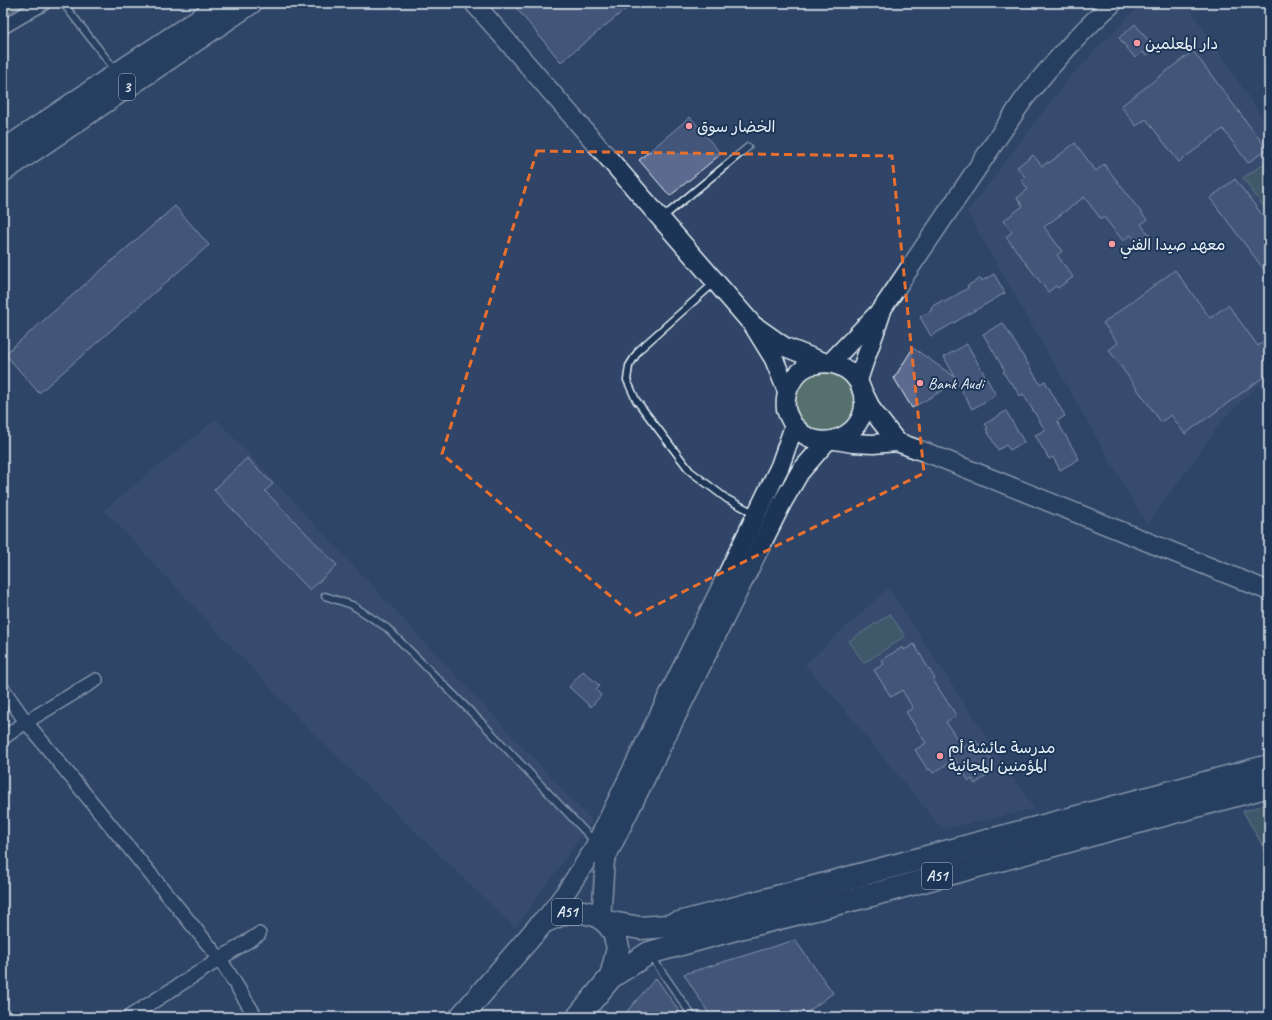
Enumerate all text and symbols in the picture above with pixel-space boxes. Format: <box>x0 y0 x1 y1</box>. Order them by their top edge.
place label: دار المعلمين <box>1145 34 1218 54</box>
marker: دار المعلمين <box>1132 38 1142 48</box>
road number: 3 <box>119 74 135 100</box>
place label: الخضار سوق <box>697 117 776 137</box>
marker: الخضار سوق <box>684 121 694 131</box>
place label: معهد صيدا الفني <box>1120 235 1225 259</box>
marker: معهد صيدا الفني <box>1107 239 1117 249</box>
place label: Bank Audi <box>928 374 985 394</box>
marker: Bank Audi <box>915 378 925 388</box>
place label: مدرسة عائشة أم المؤمنين المجانية <box>948 738 1055 776</box>
marker: مدرسة عائشة أم المؤمنين المجانية <box>935 751 945 761</box>
road number: A51 <box>922 863 952 889</box>
road number: A51 <box>552 899 582 925</box>

